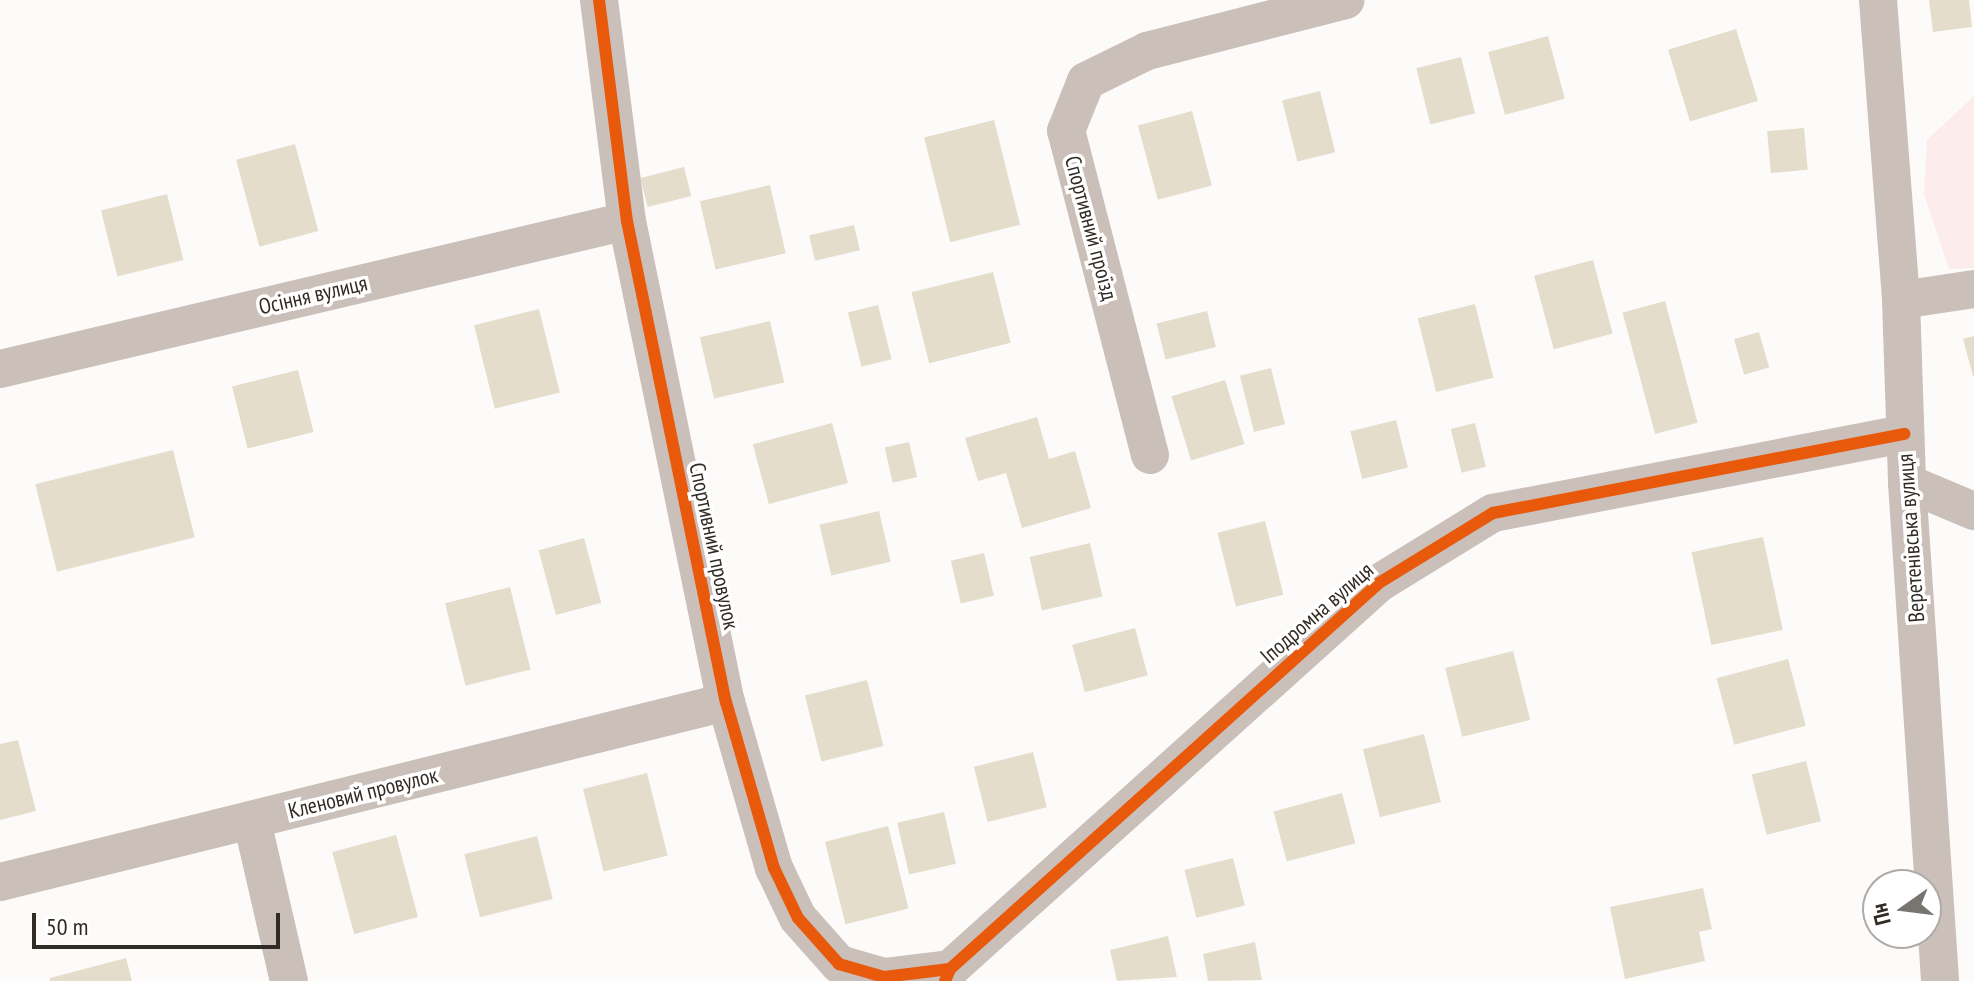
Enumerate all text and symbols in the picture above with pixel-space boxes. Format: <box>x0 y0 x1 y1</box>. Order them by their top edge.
street label: Спортивний проїзд <box>1059 153 1123 303</box>
street label: Осіння вулиця <box>256 270 370 320</box>
street label: Веретенівська вулиця <box>1892 453 1930 623</box>
street label: Спортивний провулок <box>683 460 745 632</box>
street label: Іподромна вулиця <box>1255 557 1379 669</box>
street label: Кленовий провулок <box>286 762 440 824</box>
north arrow <box>1862 869 1942 949</box>
scale bar <box>36 897 284 947</box>
text: Пн <box>1864 901 1897 928</box>
text: 50 m <box>46 911 88 942</box>

